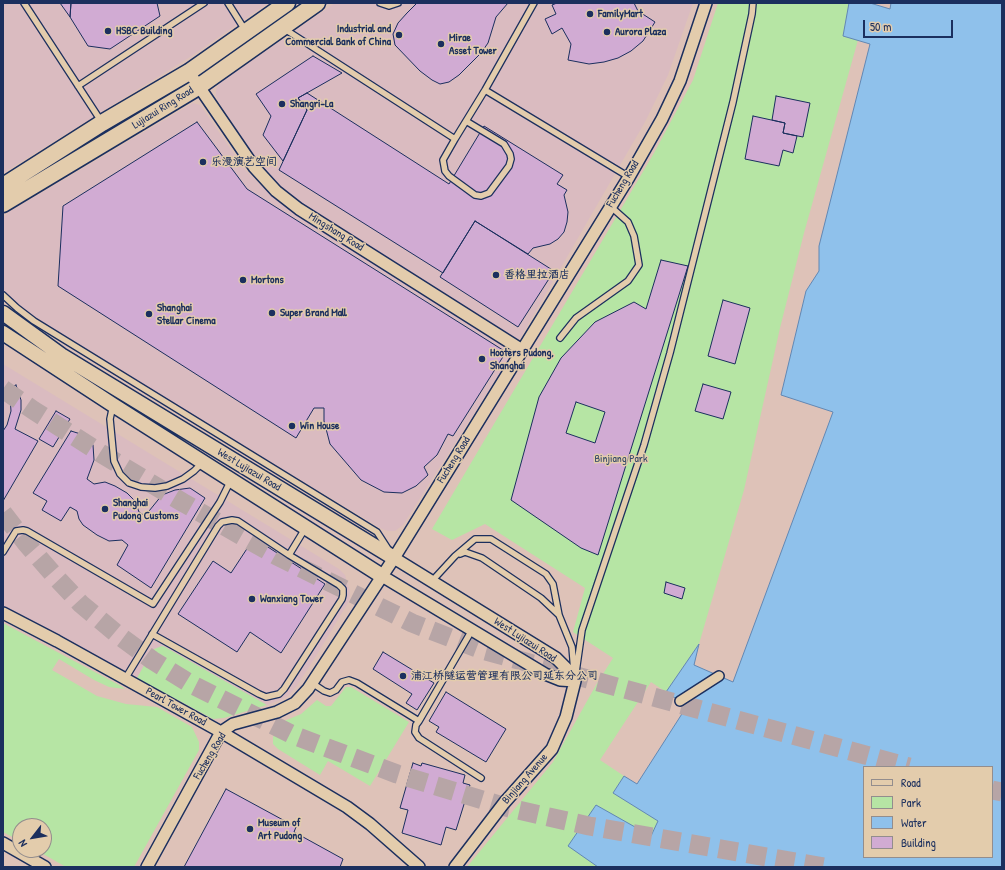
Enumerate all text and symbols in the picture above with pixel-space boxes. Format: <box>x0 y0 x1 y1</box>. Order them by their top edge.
place label: FamilyMart <box>598 7 643 21</box>
marker: FamilyMart <box>585 9 595 19</box>
scale bar <box>865 12 955 38</box>
text: 50 m <box>870 18 891 35</box>
place label: Industrial and Commercial Bank of China <box>285 22 391 48</box>
place label: HSBC Building <box>116 24 172 38</box>
place label: Aurora Plaza <box>615 25 666 39</box>
marker: HSBC Building <box>103 26 113 36</box>
marker: Aurora Plaza <box>602 27 612 37</box>
marker: Industrial and Commercial Bank of China <box>394 30 404 40</box>
place label: Mirae Asset Tower <box>449 31 497 57</box>
marker: Mirae Asset Tower <box>436 39 446 49</box>
street label: Lujiazui Ring Road <box>130 84 196 132</box>
place label: Shangri-La <box>290 97 333 111</box>
marker: Shangri-La <box>277 99 287 109</box>
place label: 乐漫演艺空间 <box>211 155 277 169</box>
marker: 乐漫演艺空间 <box>198 157 208 167</box>
street label: Fucheng Road <box>604 158 642 210</box>
street label: Mingshang Road <box>306 210 366 254</box>
place label: 香格里拉酒店 <box>504 268 570 282</box>
marker: 香格里拉酒店 <box>491 270 501 280</box>
place label: Mortons <box>251 273 284 287</box>
marker: Mortons <box>238 275 248 285</box>
place label: Shanghai Stellar Cinema <box>157 301 216 327</box>
place label: Super Brand Mall <box>280 306 347 320</box>
marker: Super Brand Mall <box>267 308 277 318</box>
marker: Shanghai Stellar Cinema <box>144 309 154 319</box>
place label: Hooters Pudong, Shanghai <box>490 346 554 372</box>
marker: Hooters Pudong, Shanghai <box>477 354 487 364</box>
place label: Win House <box>300 419 339 433</box>
marker: Win House <box>287 421 297 431</box>
street label: Fucheng Road <box>435 434 473 486</box>
street label: West Lujiazui Road <box>215 446 283 494</box>
park label: Binjiang Park <box>594 452 648 466</box>
place label: Shanghai Pudong Customs <box>113 496 178 522</box>
marker: Shanghai Pudong Customs <box>100 504 110 514</box>
place label: Wanxiang Tower <box>260 592 323 606</box>
marker: Wanxiang Tower <box>247 594 257 604</box>
street label: West Lujiazui Road <box>491 615 559 665</box>
place label: 浦江桥隧运营管理有限公司延东分公司 <box>411 669 598 683</box>
marker: 浦江桥隧运营管理有限公司延东分公司 <box>398 671 408 681</box>
street label: Pearl Tower Road <box>143 685 209 729</box>
street label: Fucheng Road <box>191 730 229 782</box>
street label: Binjiang Avenue <box>499 751 551 807</box>
legend <box>863 766 993 858</box>
text: Road <box>901 774 921 791</box>
text: Park <box>901 794 921 811</box>
text: Water <box>901 814 927 831</box>
place label: Museum of Art Pudong <box>258 816 302 842</box>
north arrow <box>12 818 52 858</box>
marker: Museum of Art Pudong <box>245 824 255 834</box>
text: Building <box>901 834 936 851</box>
text: N <box>15 838 30 850</box>

